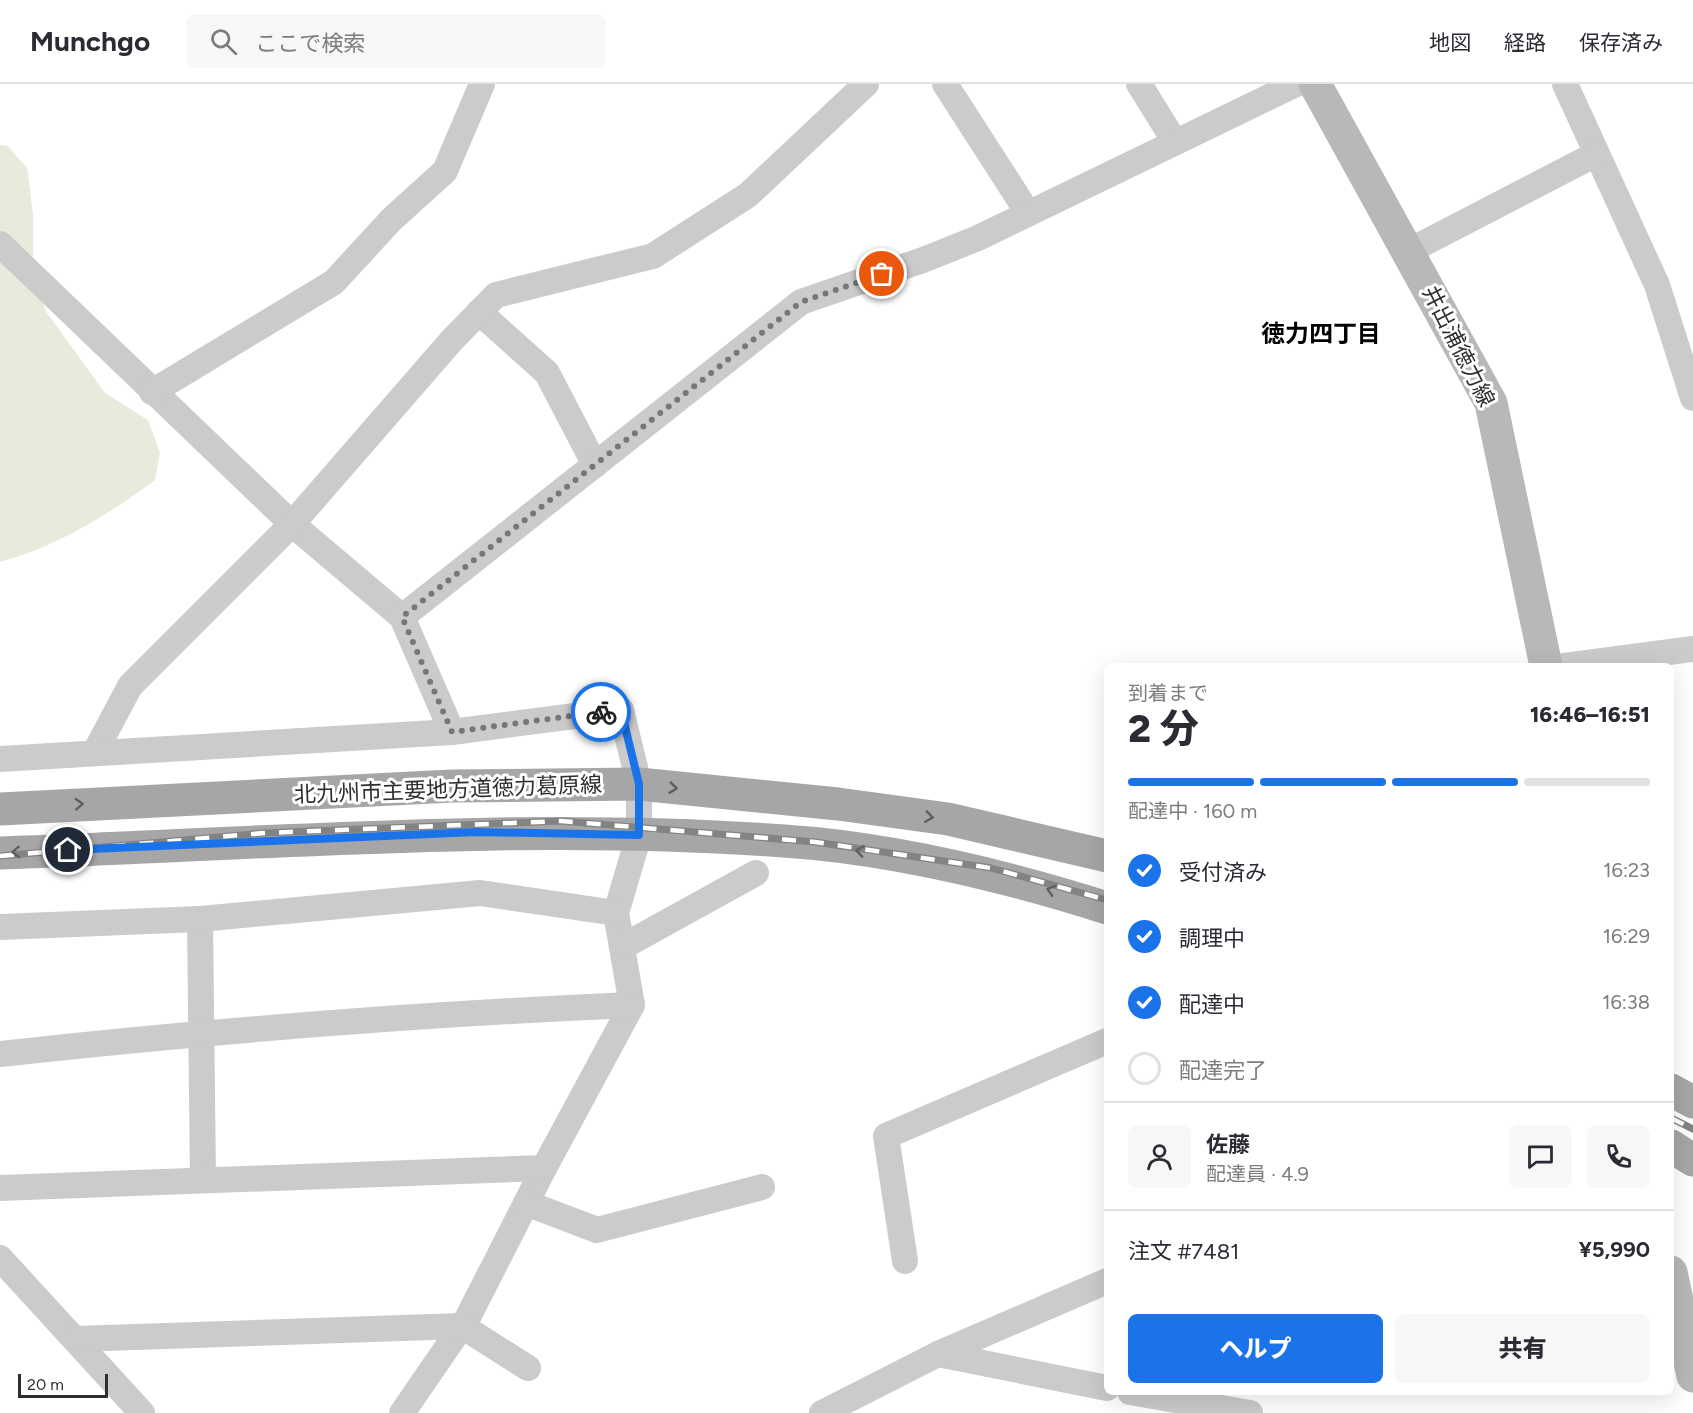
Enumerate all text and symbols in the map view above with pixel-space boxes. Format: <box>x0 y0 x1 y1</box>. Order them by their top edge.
search box <box>186 14 606 68</box>
text: Munchgo <box>30 24 150 58</box>
icon: search <box>207 25 240 58</box>
text: ここで検索 <box>255 30 365 57</box>
text: 地図 <box>1429 30 1471 55</box>
text: 経路 <box>1504 30 1546 55</box>
text: 保存済み <box>1579 30 1663 55</box>
pin <box>856 248 907 299</box>
icon: bag <box>865 257 898 290</box>
street label: 井出浦徳力線 <box>1417 281 1501 411</box>
district label: 徳力四丁目 <box>1261 319 1381 348</box>
text: 到着まで <box>1128 681 1208 705</box>
courier <box>571 682 631 742</box>
icon: bike <box>585 696 618 729</box>
text: 16:46–16:51 <box>1530 701 1650 728</box>
text: 2 分 <box>1128 705 1199 752</box>
street label: 北九州市主要地方道徳力葛原線 <box>294 771 602 808</box>
one-way arrow <box>668 781 677 794</box>
one-way arrow <box>75 797 84 810</box>
text: 配達中 · 160 m <box>1128 799 1257 823</box>
one-way arrow <box>924 810 934 822</box>
pin <box>42 824 93 875</box>
icon: home <box>51 833 84 866</box>
one-way arrow <box>11 846 20 859</box>
one-way arrow <box>856 846 865 858</box>
icon: check <box>1128 854 1161 887</box>
text: 16:23 <box>1603 858 1650 882</box>
text: 受付済み <box>1179 859 1267 886</box>
one-way arrow <box>1046 885 1057 897</box>
icon: check <box>1128 920 1161 953</box>
text: 16:29 <box>1603 924 1650 948</box>
text: 調理中 <box>1179 925 1245 952</box>
icon: check <box>1128 986 1161 1019</box>
text: 16:38 <box>1602 990 1650 1014</box>
text: 配達中 <box>1179 991 1245 1018</box>
text: 配達完了 <box>1179 1057 1267 1084</box>
button: person <box>1128 1125 1191 1188</box>
button: chat <box>1509 1125 1572 1188</box>
button: phone <box>1587 1125 1650 1188</box>
text: 佐藤 <box>1206 1131 1250 1158</box>
text: 配達員 · 4.9 <box>1206 1162 1309 1186</box>
text: ¥5,990 <box>1579 1236 1650 1263</box>
text: 注文 #7481 <box>1128 1238 1239 1265</box>
button: ヘルプ <box>1128 1314 1383 1383</box>
button: 共有 <box>1395 1314 1650 1383</box>
scale bar <box>18 1371 108 1398</box>
text: 20 m <box>27 1375 64 1394</box>

